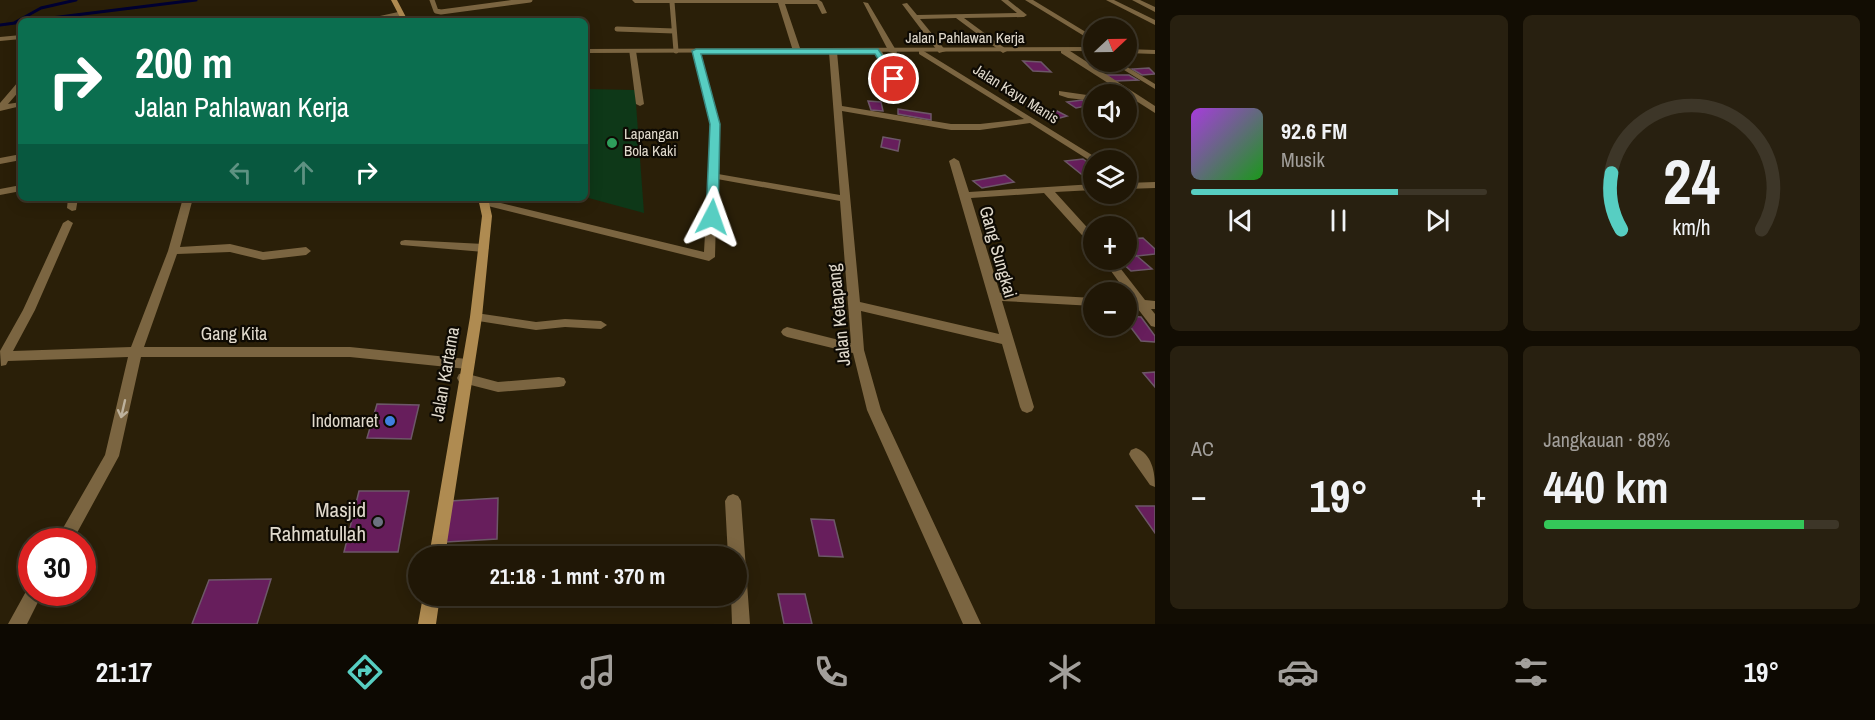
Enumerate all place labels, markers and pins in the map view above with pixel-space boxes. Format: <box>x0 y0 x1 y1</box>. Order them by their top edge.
pin <box>868 53 919 104</box>
place label: Lapangan Bola Kaki <box>624 123 679 161</box>
marker: Lapangan Bola Kaki <box>605 136 619 150</box>
place label: Indomaret <box>312 408 378 433</box>
marker: Indomaret <box>383 414 397 428</box>
place label: Masjid Rahmatullah <box>269 495 366 548</box>
marker: Masjid Rahmatullah <box>371 515 385 529</box>

